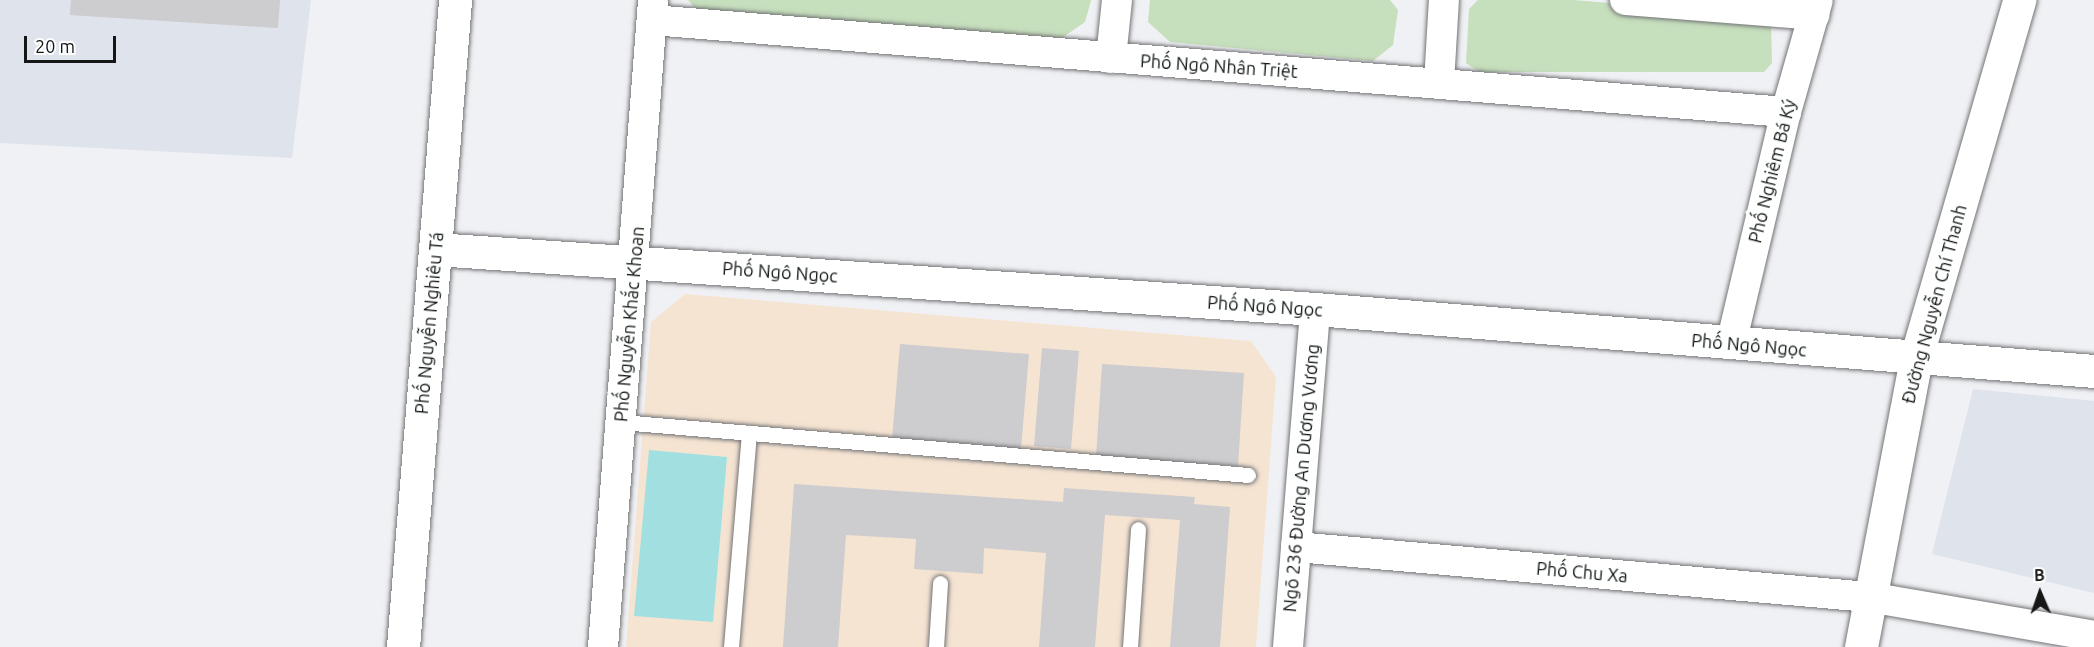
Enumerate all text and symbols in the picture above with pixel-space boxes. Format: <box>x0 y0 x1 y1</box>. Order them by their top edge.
scale bar <box>27 24 118 62</box>
text: 20 m <box>35 36 75 56</box>
street label: Phố Ngô Nhân Triệt <box>1139 50 1299 82</box>
street label: Phố Nghiêm Bá Ký <box>1744 97 1800 245</box>
street label: Đường Nguyễn Chí Thanh <box>1897 202 1971 406</box>
street label: Phố Nguyễn Khắc Khoan <box>610 225 648 423</box>
street label: Phố Nguyễn Nghiêu Tá <box>410 231 448 415</box>
street label: Phố Ngô Ngọc <box>722 257 838 287</box>
street label: Phố Ngô Ngọc <box>1207 291 1323 321</box>
street label: Phố Ngô Ngọc <box>1690 329 1808 361</box>
street label: Ngõ 236 Đường An Dương Vương <box>1279 343 1323 613</box>
street label: Phố Chu Xa <box>1535 557 1629 587</box>
north arrow <box>2010 563 2070 623</box>
text: B <box>2034 566 2045 584</box>

